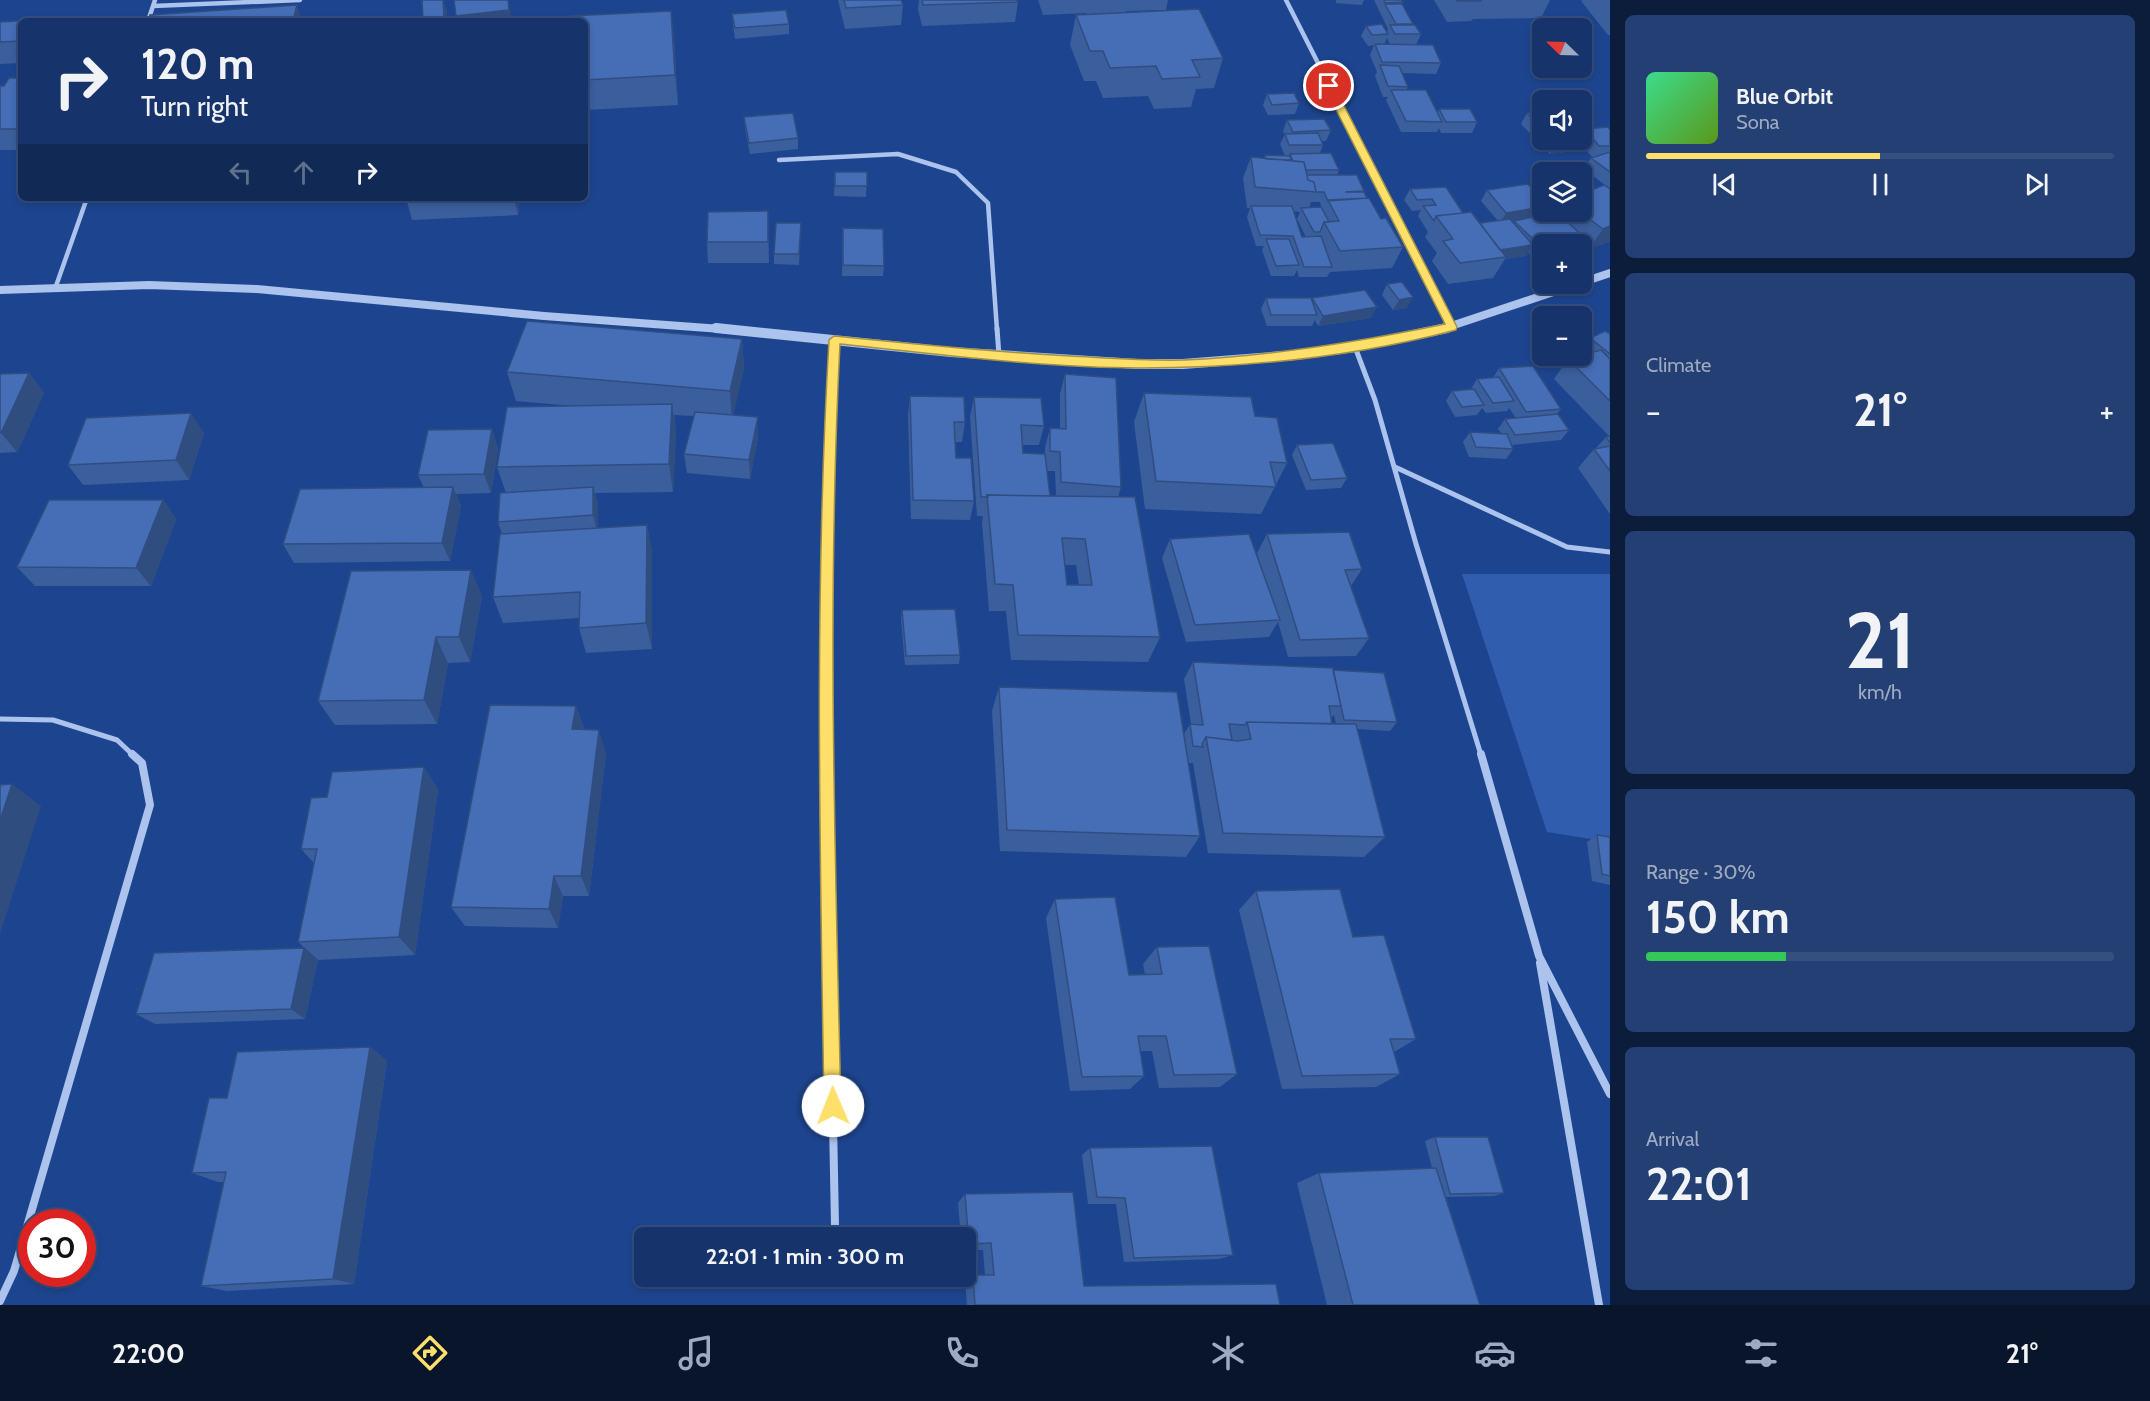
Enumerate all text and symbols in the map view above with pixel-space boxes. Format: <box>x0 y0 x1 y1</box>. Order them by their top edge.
north arrow <box>1532 18 1592 78</box>
map controls <box>1532 18 1592 366</box>
text: 120 m <box>141 38 254 90</box>
icon: right <box>42 42 120 120</box>
pin <box>1303 60 1354 111</box>
icon: arrive <box>1312 69 1345 102</box>
text: Blue Orbit <box>1736 83 1833 110</box>
text: Turn right <box>141 90 248 123</box>
button: sound <box>1532 90 1592 150</box>
text: Sona <box>1736 110 1779 134</box>
icon: left <box>224 156 257 189</box>
icon: ahead <box>287 156 320 189</box>
icon: right <box>350 156 383 189</box>
button: layers <box>1532 162 1592 222</box>
icon: previous <box>1708 168 1741 201</box>
icon: pause <box>1864 168 1897 201</box>
icon: next <box>2020 168 2053 201</box>
button: + <box>1532 234 1592 294</box>
button: − <box>1532 306 1592 366</box>
text: Climate <box>1646 353 1711 377</box>
text: 21° <box>1853 383 1907 437</box>
text: − <box>1646 391 1661 431</box>
text: + <box>2099 391 2114 431</box>
text: 21 <box>1845 593 1915 688</box>
text: km/h <box>1858 680 1902 704</box>
text: Range · 30% <box>1646 860 1755 884</box>
text: 150 km <box>1646 890 1790 944</box>
position arrow <box>801 1074 865 1138</box>
text: Arrival <box>1646 1127 1699 1151</box>
text: 22:01 <box>1646 1157 1752 1211</box>
speed limit sign: 30 <box>18 1209 96 1287</box>
text: 22:01 · 1 min · 300 m <box>706 1243 904 1270</box>
icon: directions <box>409 1332 451 1374</box>
icon: music <box>675 1332 717 1374</box>
icon: phone <box>941 1332 983 1374</box>
icon: climate <box>1207 1332 1249 1374</box>
icon: car <box>1474 1332 1516 1374</box>
icon: filters <box>1740 1332 1782 1374</box>
text: 22:00 <box>112 1337 185 1370</box>
text: 21° <box>2006 1337 2038 1370</box>

